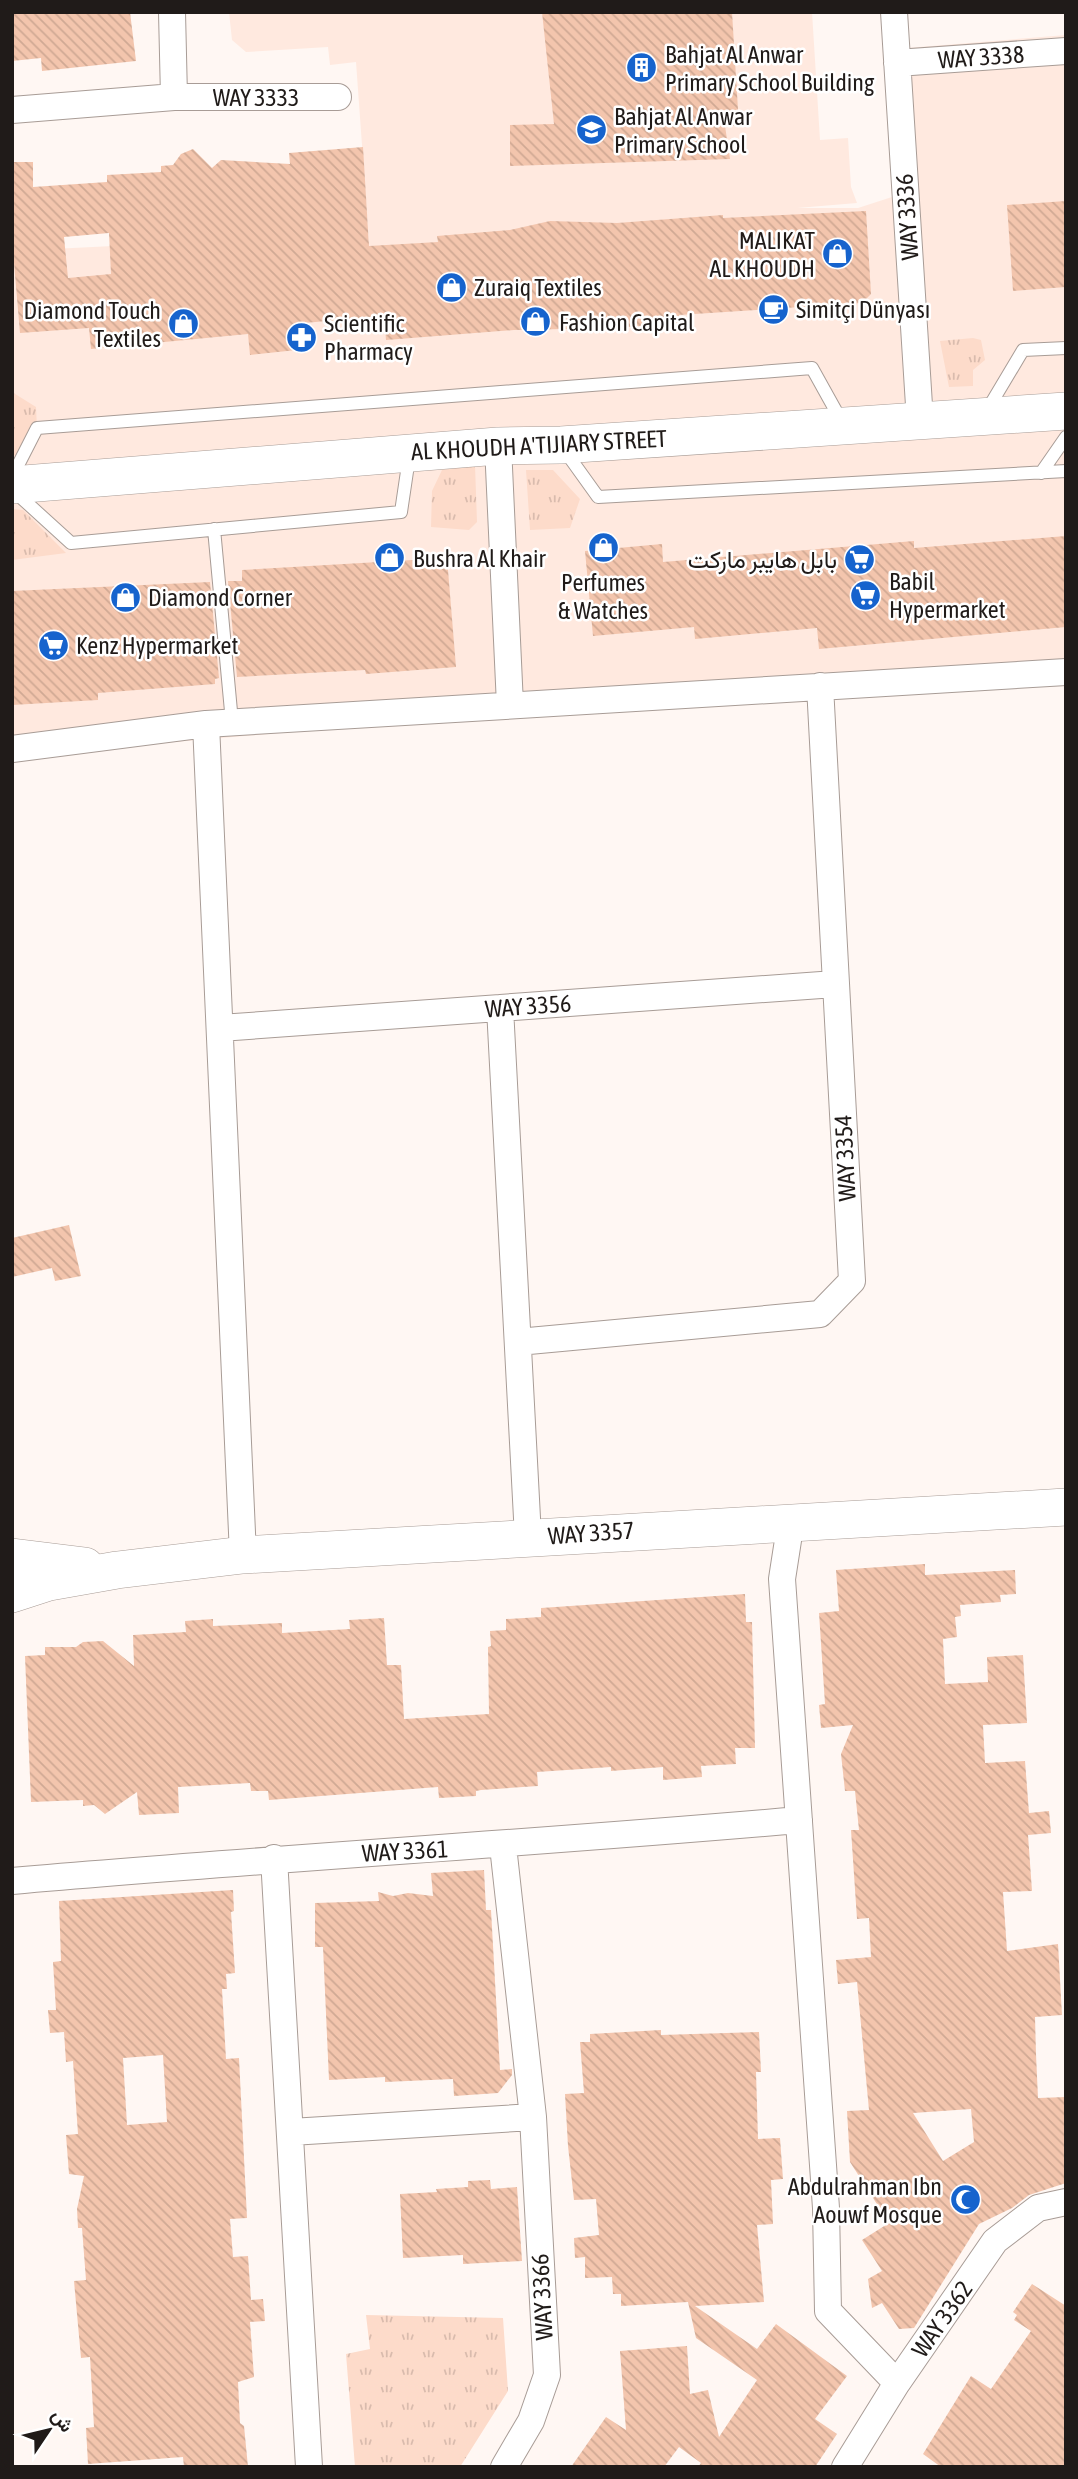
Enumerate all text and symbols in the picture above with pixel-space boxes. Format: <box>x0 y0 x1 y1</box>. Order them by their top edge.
place label: Bahjat Al Anwar Primary School Building <box>665 41 875 96</box>
street label: WAY 3338 <box>937 41 1025 73</box>
building icon: Bahjat Al Anwar Primary School Building <box>625 51 659 85</box>
street label: WAY 3333 <box>213 84 299 111</box>
place label: Bahjat Al Anwar Primary School <box>614 103 753 158</box>
school or university icon: Bahjat Al Anwar Primary School <box>574 113 608 147</box>
street label: WAY 3336 <box>891 173 923 261</box>
place label: MALIKAT AL KHOUDH <box>709 227 815 282</box>
shop icon: MALIKAT AL KHOUDH <box>821 237 855 271</box>
shop icon: Zuraiq Textiles <box>434 270 468 304</box>
place label: Zuraiq Textiles <box>474 274 602 301</box>
cafe icon: Simitçi Dünyası <box>756 292 790 326</box>
place label: Simitçi Dünyası <box>796 296 930 323</box>
place label: Diamond Touch Textiles <box>24 297 161 352</box>
shop icon: Fashion Capital <box>519 305 553 339</box>
shop icon: Diamond Touch Textiles <box>167 307 201 341</box>
place label: Fashion Capital <box>559 309 695 336</box>
place label: Scientific Pharmacy <box>324 310 413 365</box>
pharmacy icon: Scientific Pharmacy <box>284 320 318 354</box>
street label: AL KHOUDH A'TIJIARY STREET <box>410 425 668 465</box>
shop icon: Perfumes & Watches <box>586 531 620 565</box>
shop icon: Bushra Al Khair <box>373 541 407 575</box>
supermarket icon: بابل هايبر ماركت <box>843 542 877 576</box>
place label: Bushra Al Khair <box>413 545 547 572</box>
place label: بابل هايبر ماركت <box>688 546 837 575</box>
place label: Babil Hypermarket <box>889 568 1006 623</box>
place label: Perfumes & Watches <box>558 569 648 624</box>
supermarket icon: Babil Hypermarket <box>849 578 883 612</box>
shop icon: Diamond Corner <box>108 580 142 614</box>
place label: Diamond Corner <box>148 584 293 611</box>
supermarket icon: Kenz Hypermarket <box>36 628 70 662</box>
place label: Kenz Hypermarket <box>76 632 238 659</box>
street label: WAY 3356 <box>484 990 572 1022</box>
street label: WAY 3354 <box>829 1114 861 1202</box>
street label: WAY 3357 <box>547 1517 635 1549</box>
street label: WAY 3361 <box>361 1835 449 1867</box>
place label: Abdulrahman Ibn Aouwf Mosque <box>788 2173 942 2228</box>
mosque icon: Abdulrahman Ibn Aouwf Mosque <box>948 2183 982 2217</box>
street label: WAY 3366 <box>526 2253 558 2341</box>
street label: WAY 3362 <box>906 2276 978 2362</box>
north arrow <box>14 2395 84 2465</box>
text: ش <box>47 2405 79 2437</box>

